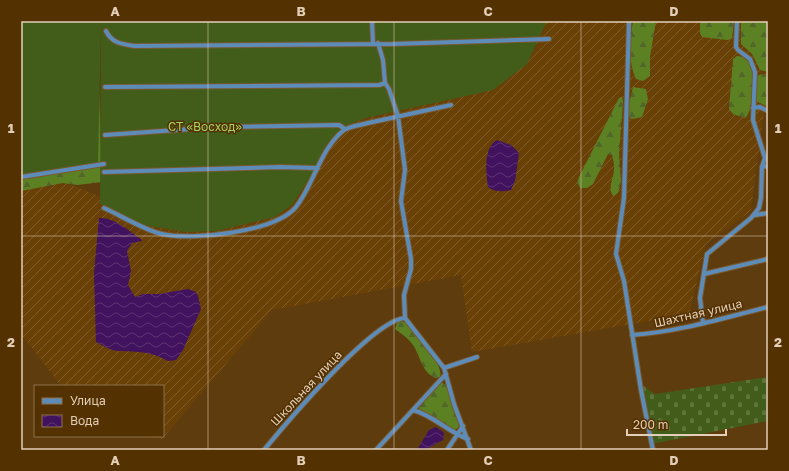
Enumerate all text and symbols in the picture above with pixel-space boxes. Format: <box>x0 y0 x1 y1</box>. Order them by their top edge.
text: A <box>110 3 120 19</box>
text: B <box>296 3 306 19</box>
text: C <box>483 3 493 19</box>
text: D <box>669 3 679 19</box>
park label: СТ «Восход» <box>168 119 242 134</box>
text: 1 <box>8 120 15 136</box>
text: 1 <box>775 120 782 136</box>
street label: Шахтная улица <box>652 296 744 330</box>
text: 2 <box>7 334 15 350</box>
text: 2 <box>774 334 782 350</box>
street label: Школьная улица <box>267 347 345 429</box>
legend <box>34 385 164 437</box>
text: Улица <box>70 393 106 408</box>
scale bar <box>627 411 726 437</box>
text: Вода <box>70 413 99 428</box>
text: 200 m <box>633 417 668 432</box>
text: A <box>110 452 120 468</box>
text: B <box>296 452 306 468</box>
text: C <box>483 452 493 468</box>
text: D <box>669 452 679 468</box>

